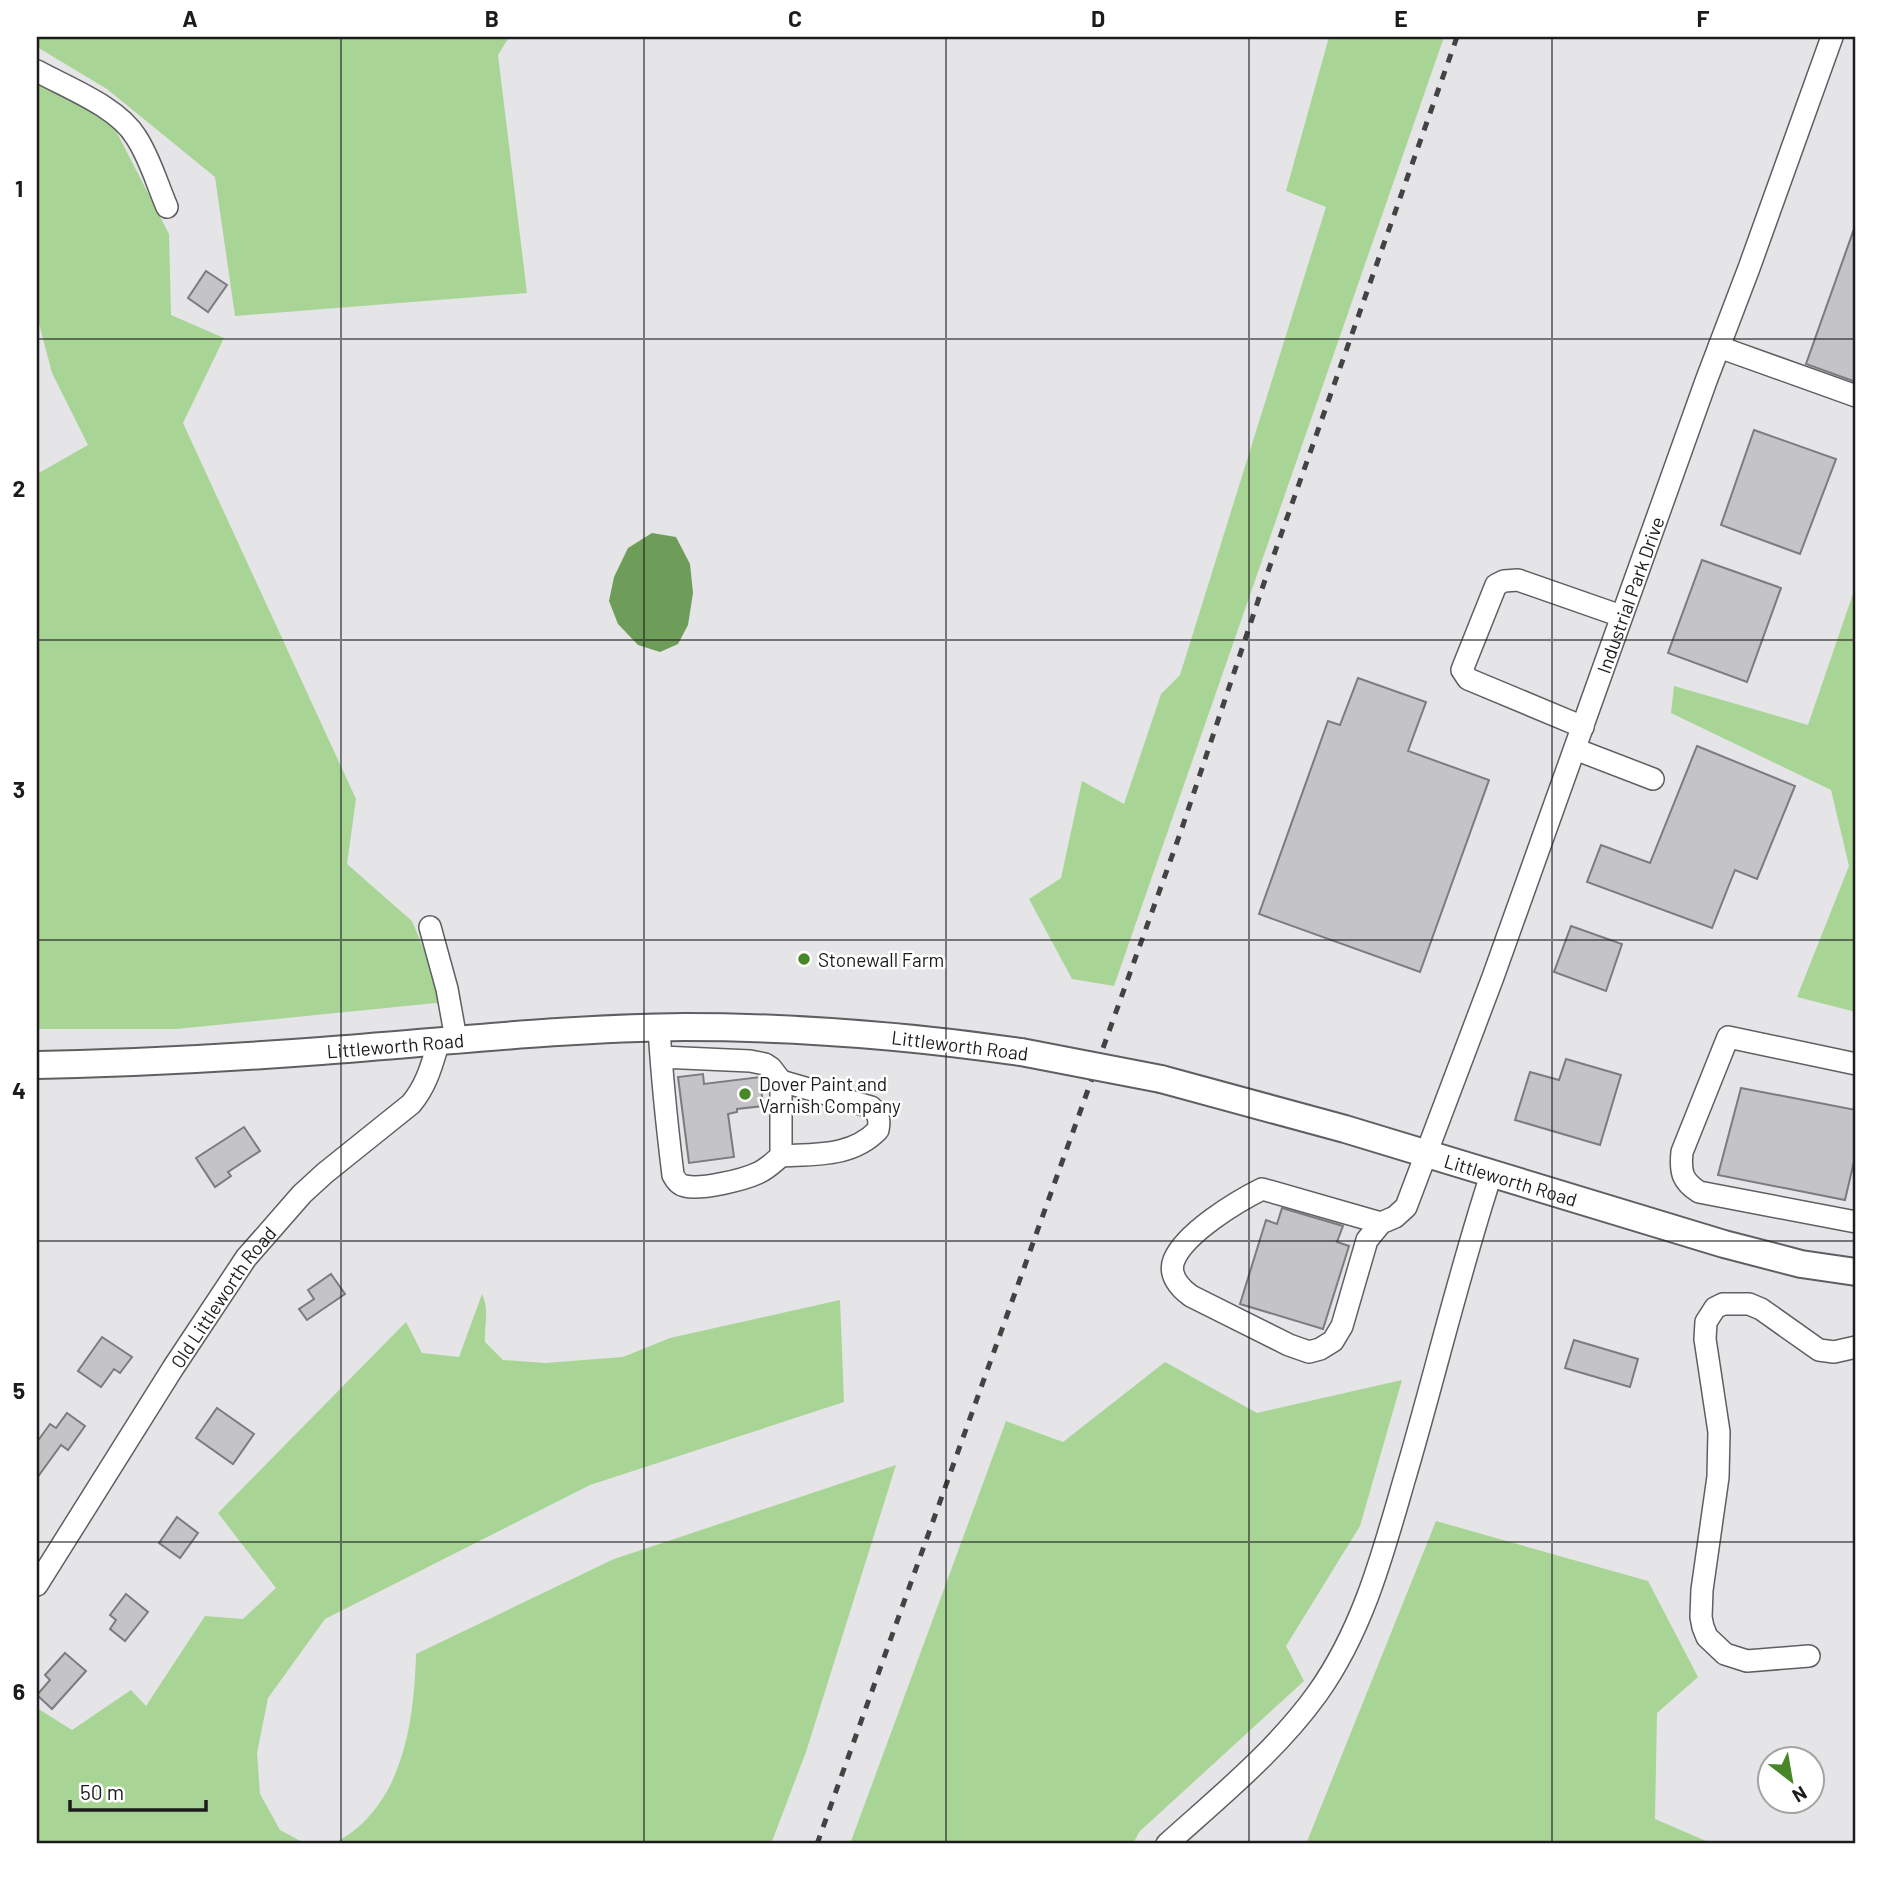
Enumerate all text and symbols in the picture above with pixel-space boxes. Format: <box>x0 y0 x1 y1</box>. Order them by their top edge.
text: A <box>182 4 198 32</box>
text: B <box>485 4 499 32</box>
text: C <box>788 4 802 32</box>
text: D <box>1091 4 1105 32</box>
text: E <box>1394 4 1408 32</box>
text: F <box>1697 4 1710 32</box>
text: 1 <box>15 174 23 202</box>
text: 2 <box>13 474 25 502</box>
street label: Industrial Park Drive <box>1591 513 1668 676</box>
text: 3 <box>13 775 25 803</box>
place label: Stonewall Farm <box>818 948 944 971</box>
marker: Stonewall Farm <box>796 951 812 967</box>
street label: Littleworth Road <box>890 1025 1030 1065</box>
street label: Littleworth Road <box>326 1028 465 1062</box>
place label: Dover Paint and Varnish Company <box>759 1072 901 1117</box>
text: 4 <box>12 1076 26 1104</box>
marker: Dover Paint and Varnish Company <box>737 1086 753 1102</box>
street label: Littleworth Road <box>1442 1148 1580 1210</box>
street label: Old Littleworth Road <box>165 1221 280 1372</box>
text: 5 <box>13 1376 25 1404</box>
text: 6 <box>13 1677 25 1705</box>
north arrow <box>1756 1744 1826 1814</box>
scale bar <box>70 1769 206 1813</box>
text: 50 m <box>80 1779 124 1804</box>
text: N <box>1789 1782 1811 1808</box>

